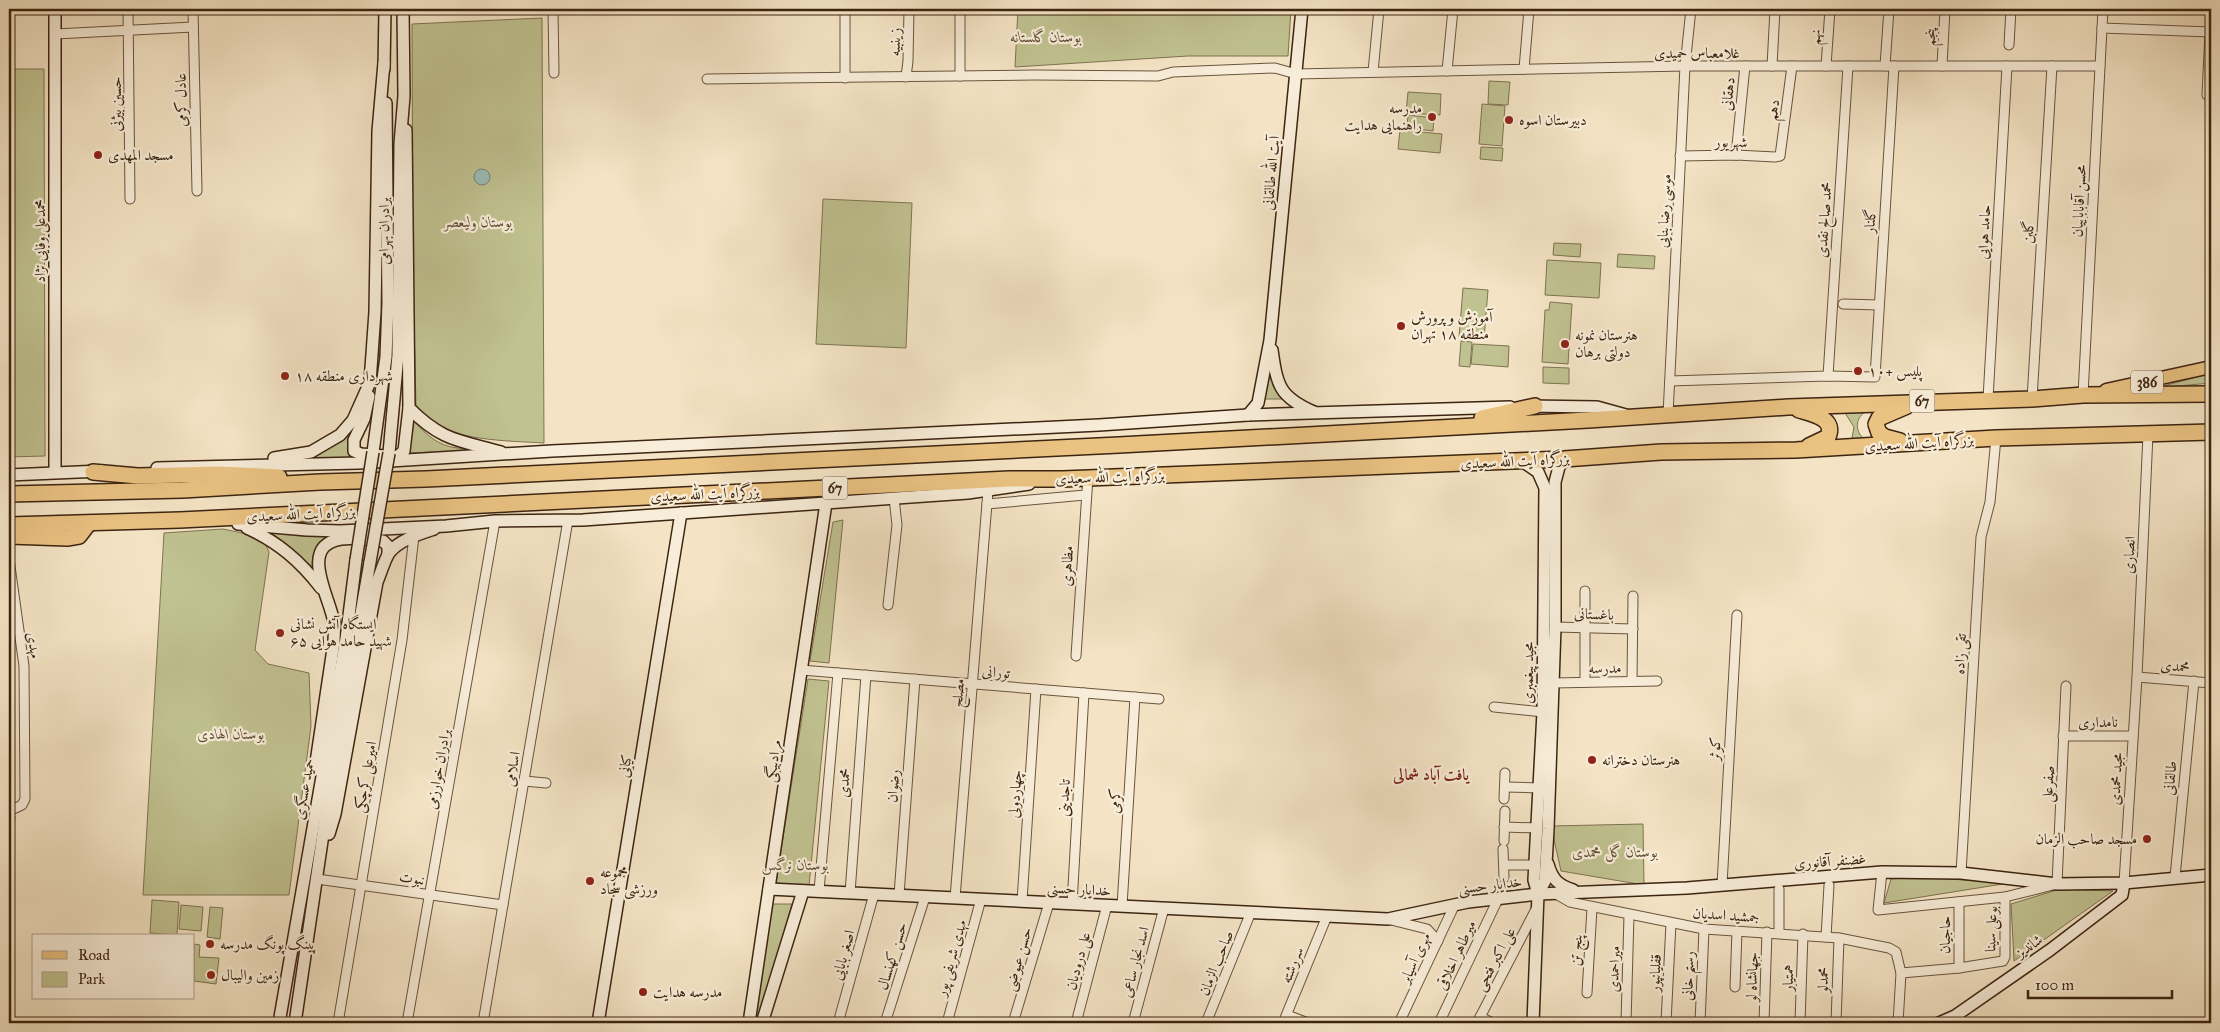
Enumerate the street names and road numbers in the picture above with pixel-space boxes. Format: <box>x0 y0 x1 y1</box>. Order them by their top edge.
street label: پنجم <box>1921 26 1945 47</box>
street label: زینبیه <box>886 27 904 57</box>
street label: نهم <box>1805 28 1830 46</box>
street label: غلامعباس حمیدی <box>1654 44 1740 62</box>
street label: عادل کرمی <box>172 73 190 127</box>
street label: حسین بیژنی <box>107 76 125 132</box>
street label: دهقانی <box>1717 76 1739 112</box>
street label: دهم <box>1763 98 1788 122</box>
street label: آیت الله طالقانی <box>1256 133 1284 211</box>
street label: شهریور <box>1712 133 1748 152</box>
street label: محسن آقاباباییان <box>2068 164 2091 238</box>
street label: موسی رضا بنایی <box>1653 174 1677 249</box>
street label: محمد صالح نقدی <box>1812 181 1841 259</box>
street label: برادران بهرامی <box>375 197 394 265</box>
street label: محمدعلی وفایی نژاد <box>31 199 51 283</box>
street label: حامد هوایی <box>1974 204 1995 260</box>
street label: گلنار <box>1860 208 1880 236</box>
street label: گلبن <box>2018 220 2038 244</box>
road number: 386 <box>2131 371 2163 394</box>
road number: 67 <box>1910 390 1934 412</box>
street label: بزرگراه آیت الله سعیدی <box>1863 427 1975 457</box>
street label: بزرگراه آیت الله سعیدی <box>1460 446 1571 474</box>
street label: بزرگراه آیت الله سعیدی <box>1055 463 1165 489</box>
road number: 67 <box>822 476 848 499</box>
street label: بزرگراه آیت الله سعیدی <box>650 479 761 507</box>
street label: بزرگراه آیت الله سعیدی <box>246 499 357 527</box>
street label: انصاری <box>2119 536 2139 574</box>
street label: مظاهری <box>1057 545 1078 587</box>
street label: باغستانی <box>1574 604 1614 624</box>
street label: مهدی <box>22 631 45 660</box>
street label: تقی زاده <box>1950 633 1972 675</box>
street label: مجید پیغمبری <box>1518 642 1540 704</box>
street label: محمدی <box>2160 656 2191 676</box>
street label: مدرسه <box>1588 659 1622 677</box>
street label: تورانی <box>981 662 1011 682</box>
street label: مصلح <box>948 678 973 709</box>
street label: نامداری <box>2078 713 2118 731</box>
street label: برادران خوارزمی <box>422 727 454 811</box>
street label: کوثر <box>1705 736 1725 764</box>
street label: مرادبیگی <box>761 739 787 784</box>
street label: امیرعلی کرچکی <box>350 740 382 815</box>
street label: اسلامی <box>500 750 524 788</box>
street label: مجید محمدی <box>2106 752 2126 806</box>
street label: کیانی <box>614 753 636 779</box>
street label: حمید عسگری <box>290 757 319 821</box>
street label: طالقانی <box>2160 760 2180 796</box>
street label: صفرعلی <box>2038 765 2060 803</box>
street label: محمدی <box>834 767 854 798</box>
street label: رضوان <box>883 769 903 803</box>
street label: چهاردولی <box>1004 769 1027 819</box>
street label: تاجدینی <box>1054 779 1075 817</box>
street label: کرمی <box>1105 788 1125 814</box>
street label: غضنفر آقانوری <box>1793 850 1867 873</box>
street label: نبوت <box>398 867 426 889</box>
street label: خدایار حسنی <box>1457 872 1523 900</box>
street label: خدایار حسنی <box>1046 878 1112 902</box>
street label: جمشید اسدیان <box>1692 904 1760 926</box>
street label: بوعلی سینا <box>1981 905 2003 953</box>
street label: حاجیان <box>1936 916 1954 954</box>
street label: مهدی شریفی پور <box>931 917 972 1001</box>
street label: میرطاهر اخلاقی <box>1432 917 1481 993</box>
street label: حسن کهنسال <box>873 920 912 992</box>
street label: علی اکبر فتحی <box>1471 924 1521 995</box>
street label: حسن عیوضی <box>1000 925 1038 994</box>
street label: اسد نجار ساعی <box>1117 925 1153 999</box>
street label: اصغر بابایی <box>828 928 859 982</box>
street label: صاحب الزمان <box>1195 928 1238 999</box>
street label: علی درودیان <box>1062 930 1096 993</box>
street label: مهری آسیابر <box>1395 930 1436 988</box>
street label: شاندیز <box>2010 930 2046 963</box>
street label: پنج تن <box>1566 933 1591 967</box>
street label: سررشته <box>1277 944 1308 986</box>
street label: میراحمدی <box>1604 945 1624 993</box>
street label: رستم خانی <box>1678 951 1704 1001</box>
street label: جهانشاه لو <box>1742 952 1762 1004</box>
street label: قفلیانپور <box>1645 954 1666 994</box>
street label: همتیار <box>1778 964 1797 994</box>
street label: محمدلو <box>1813 967 1832 995</box>

